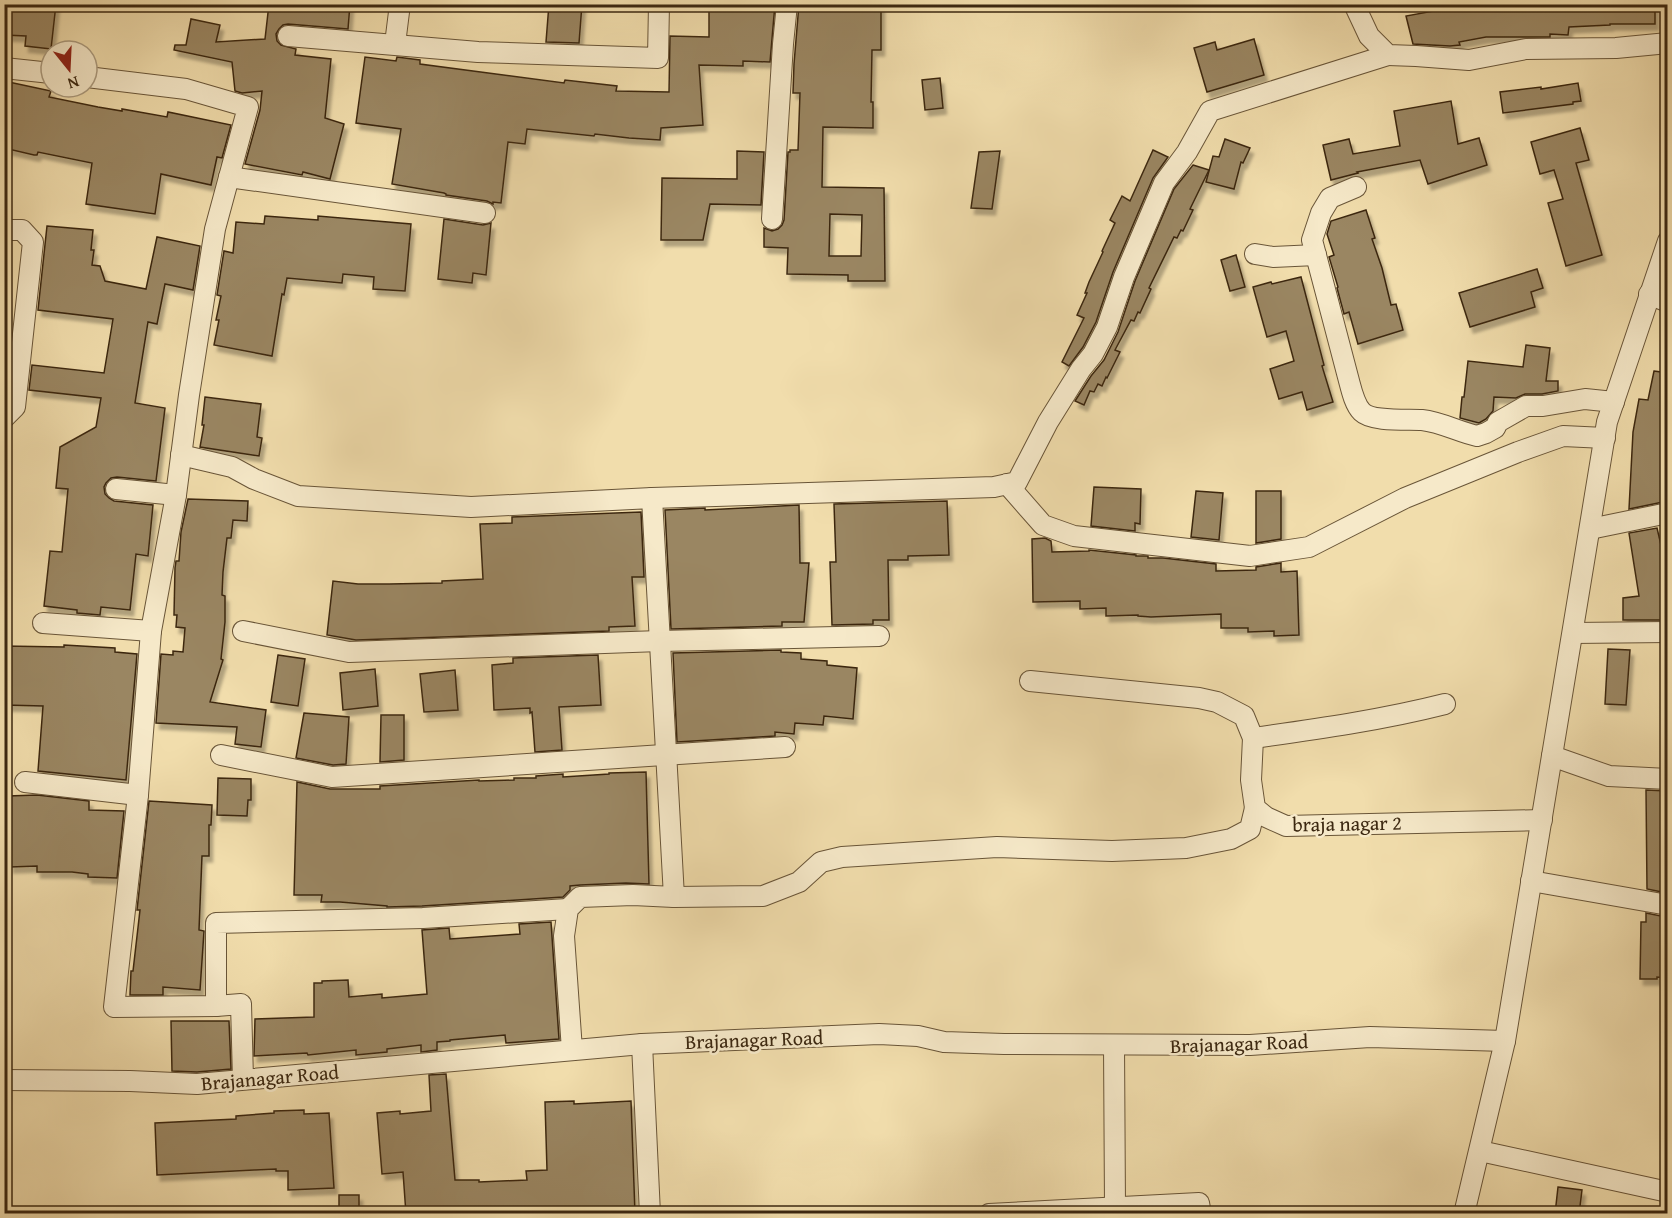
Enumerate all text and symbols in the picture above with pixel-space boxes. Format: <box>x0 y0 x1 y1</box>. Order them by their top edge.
north arrow <box>39 39 99 99</box>
text: N <box>65 70 82 96</box>
street label: braja nagar 2 <box>1292 808 1402 838</box>
street label: Brajanagar Road <box>684 1022 824 1056</box>
street label: Brajanagar Road <box>1169 1026 1309 1060</box>
street label: Brajanagar Road <box>200 1057 340 1097</box>

